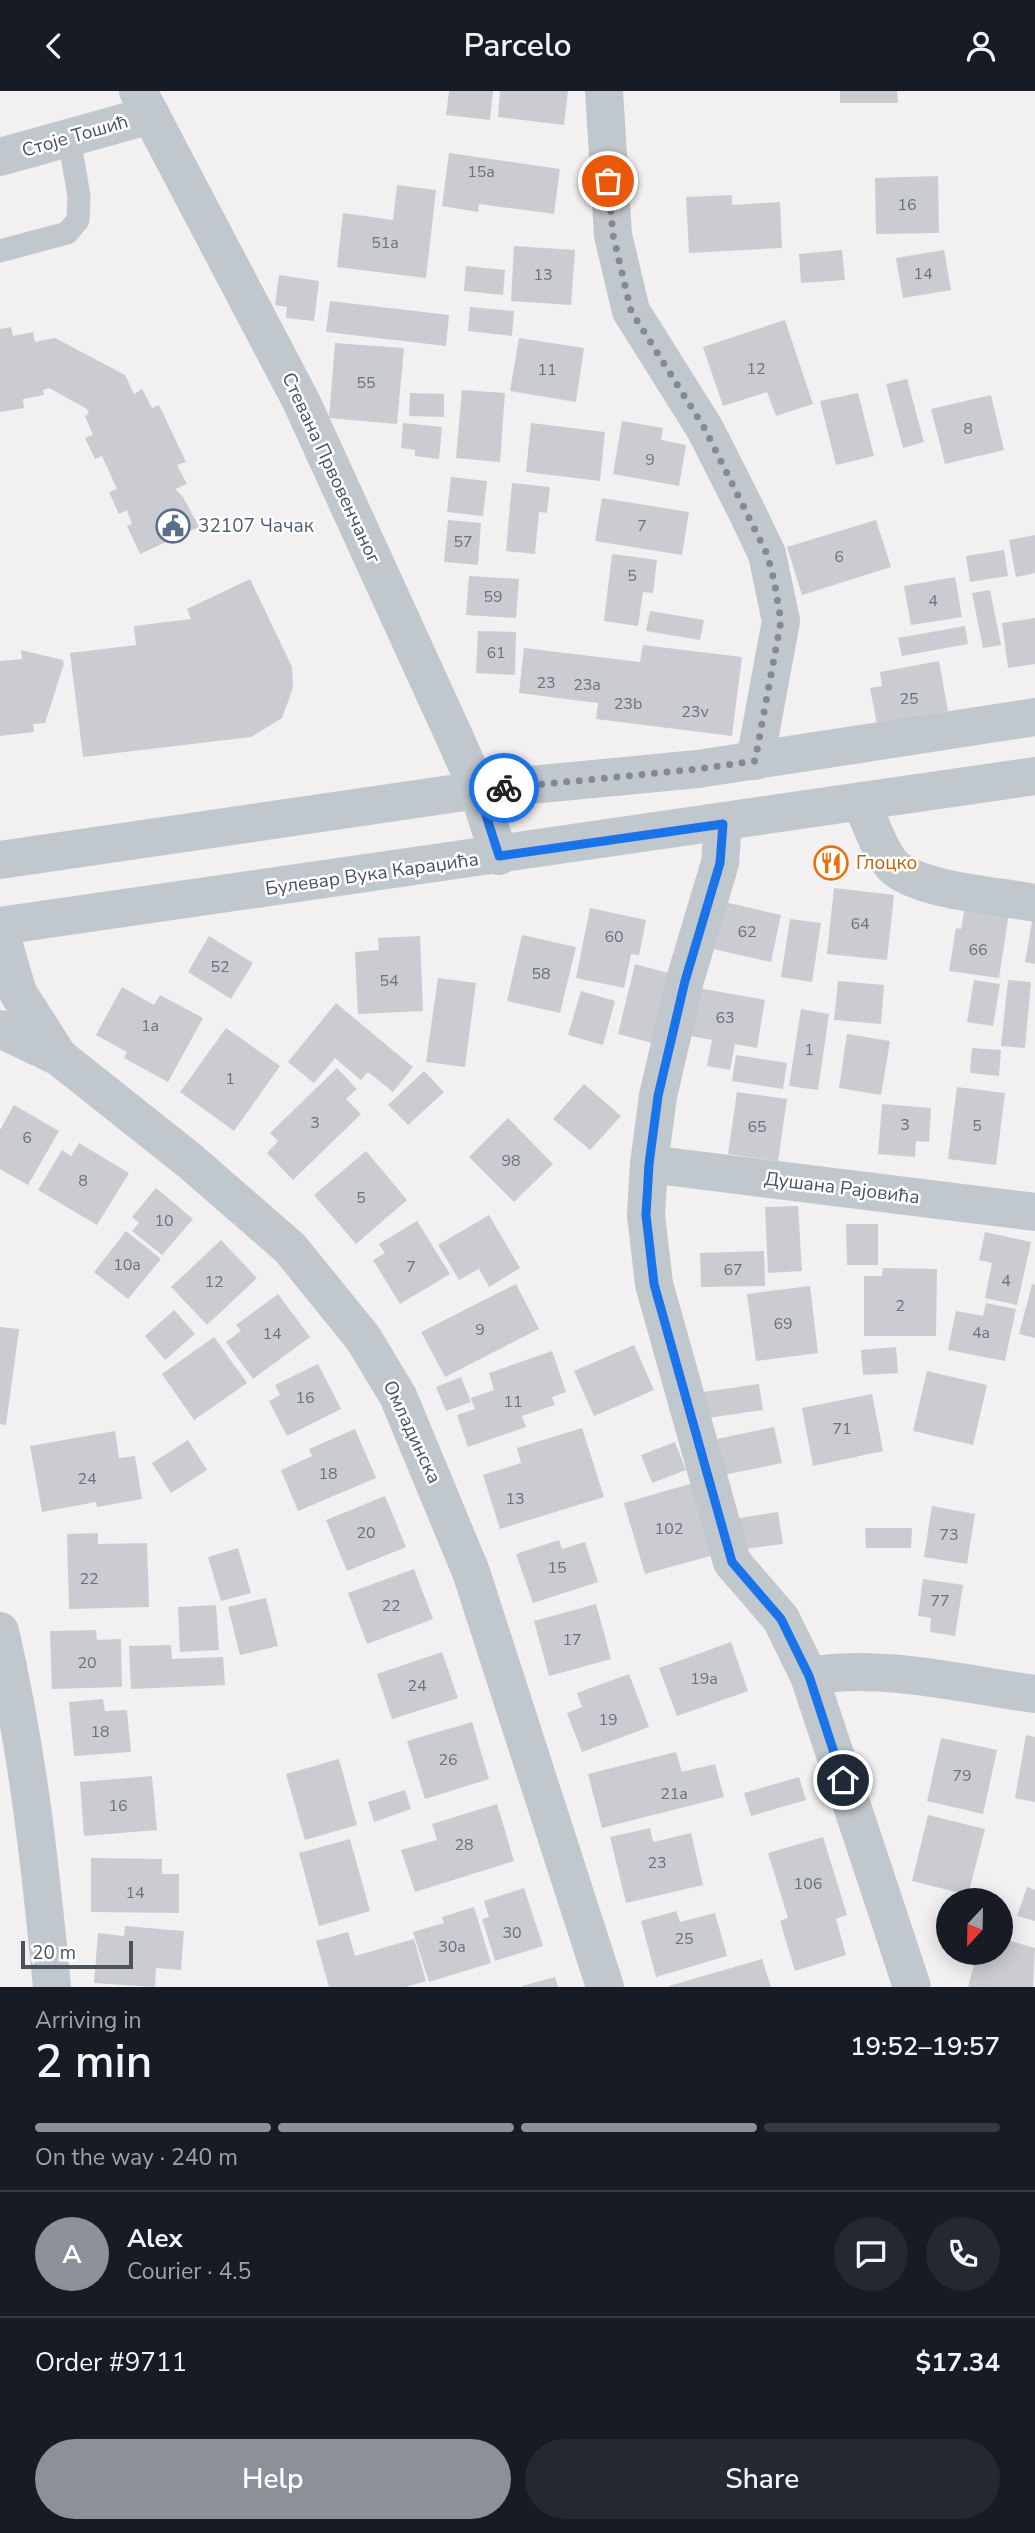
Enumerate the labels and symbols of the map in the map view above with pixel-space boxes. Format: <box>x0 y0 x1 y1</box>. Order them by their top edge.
street label: Стоје Тошић <box>19 108 131 164</box>
pin <box>578 151 638 211</box>
house number: 15a <box>467 161 495 183</box>
house number: 16 <box>897 194 917 216</box>
house number: 51a <box>371 232 399 254</box>
house number: 14 <box>913 263 933 285</box>
house number: 13 <box>533 264 553 286</box>
house number: 12 <box>746 358 766 380</box>
house number: 11 <box>537 359 557 381</box>
street label: Стевана Првовенчаног <box>275 368 387 568</box>
house number: 55 <box>356 372 376 394</box>
house number: 8 <box>963 418 973 440</box>
house number: 9 <box>645 449 655 471</box>
public building icon: 32107 Чачак <box>154 507 192 545</box>
place label: 32107 Чачак <box>198 513 314 539</box>
house number: 7 <box>637 515 647 537</box>
house number: 57 <box>453 531 473 553</box>
house number: 6 <box>834 546 844 568</box>
house number: 5 <box>627 565 637 587</box>
house number: 59 <box>483 586 503 608</box>
house number: 4 <box>928 590 938 612</box>
house number: 61 <box>486 642 506 664</box>
house number: 23 <box>536 672 556 694</box>
house number: 23a <box>573 674 601 696</box>
house number: 25 <box>899 688 919 710</box>
house number: 23b <box>614 693 642 715</box>
house number: 23v <box>681 701 709 723</box>
courier <box>469 753 539 823</box>
restaurant icon: Глоцко <box>812 844 850 882</box>
street label: Булевар Вука Караџића <box>264 846 480 902</box>
place label: Глоцко <box>856 850 917 876</box>
house number: 64 <box>850 913 870 935</box>
house number: 62 <box>737 921 757 943</box>
house number: 60 <box>604 926 624 948</box>
house number: 66 <box>968 939 988 961</box>
house number: 52 <box>210 956 230 978</box>
house number: 58 <box>531 963 551 985</box>
house number: 54 <box>379 970 399 992</box>
house number: 63 <box>715 1007 735 1029</box>
house number: 1a <box>141 1015 159 1037</box>
house number: 1 <box>804 1039 814 1061</box>
house number: 1 <box>225 1068 235 1090</box>
house number: 3 <box>310 1112 320 1134</box>
house number: 3 <box>900 1114 910 1136</box>
house number: 5 <box>972 1115 982 1137</box>
house number: 65 <box>747 1116 767 1138</box>
house number: 6 <box>22 1127 32 1149</box>
house number: 98 <box>501 1150 521 1172</box>
street label: Душана Рајовића <box>763 1166 921 1210</box>
house number: 8 <box>78 1170 88 1192</box>
house number: 5 <box>356 1187 366 1209</box>
house number: 10 <box>154 1210 174 1232</box>
house number: 10a <box>113 1254 141 1276</box>
house number: 7 <box>406 1256 416 1278</box>
house number: 67 <box>723 1259 743 1281</box>
house number: 4 <box>1001 1270 1011 1292</box>
house number: 12 <box>204 1271 224 1293</box>
house number: 2 <box>895 1295 905 1317</box>
house number: 69 <box>773 1313 793 1335</box>
house number: 9 <box>475 1319 485 1341</box>
house number: 4a <box>972 1322 990 1344</box>
house number: 14 <box>262 1323 282 1345</box>
street label: Омладинска <box>377 1376 447 1488</box>
house number: 16 <box>295 1387 315 1409</box>
house number: 11 <box>503 1391 523 1413</box>
house number: 71 <box>832 1418 852 1440</box>
house number: 18 <box>318 1463 338 1485</box>
house number: 24 <box>77 1468 97 1490</box>
house number: 13 <box>505 1488 525 1510</box>
house number: 102 <box>655 1518 683 1540</box>
house number: 20 <box>356 1522 376 1544</box>
house number: 73 <box>939 1524 959 1546</box>
house number: 15 <box>547 1557 567 1579</box>
house number: 22 <box>79 1568 99 1590</box>
house number: 77 <box>930 1590 950 1612</box>
house number: 22 <box>381 1595 401 1617</box>
house number: 17 <box>562 1629 582 1651</box>
house number: 20 <box>77 1652 97 1674</box>
house number: 19a <box>690 1668 718 1690</box>
house number: 24 <box>407 1675 427 1697</box>
house number: 19 <box>598 1709 618 1731</box>
house number: 18 <box>90 1721 110 1743</box>
house number: 26 <box>438 1749 458 1771</box>
pin <box>813 1750 873 1810</box>
house number: 79 <box>952 1765 972 1787</box>
house number: 21a <box>660 1783 688 1805</box>
house number: 16 <box>108 1795 128 1817</box>
house number: 28 <box>454 1834 474 1856</box>
house number: 23 <box>647 1852 667 1874</box>
house number: 106 <box>794 1873 822 1895</box>
house number: 14 <box>125 1882 145 1904</box>
north arrow <box>936 1888 1013 1965</box>
house number: 30 <box>502 1922 522 1944</box>
house number: 25 <box>674 1928 694 1950</box>
house number: 30a <box>438 1936 466 1958</box>
scale bar <box>21 1938 133 1970</box>

